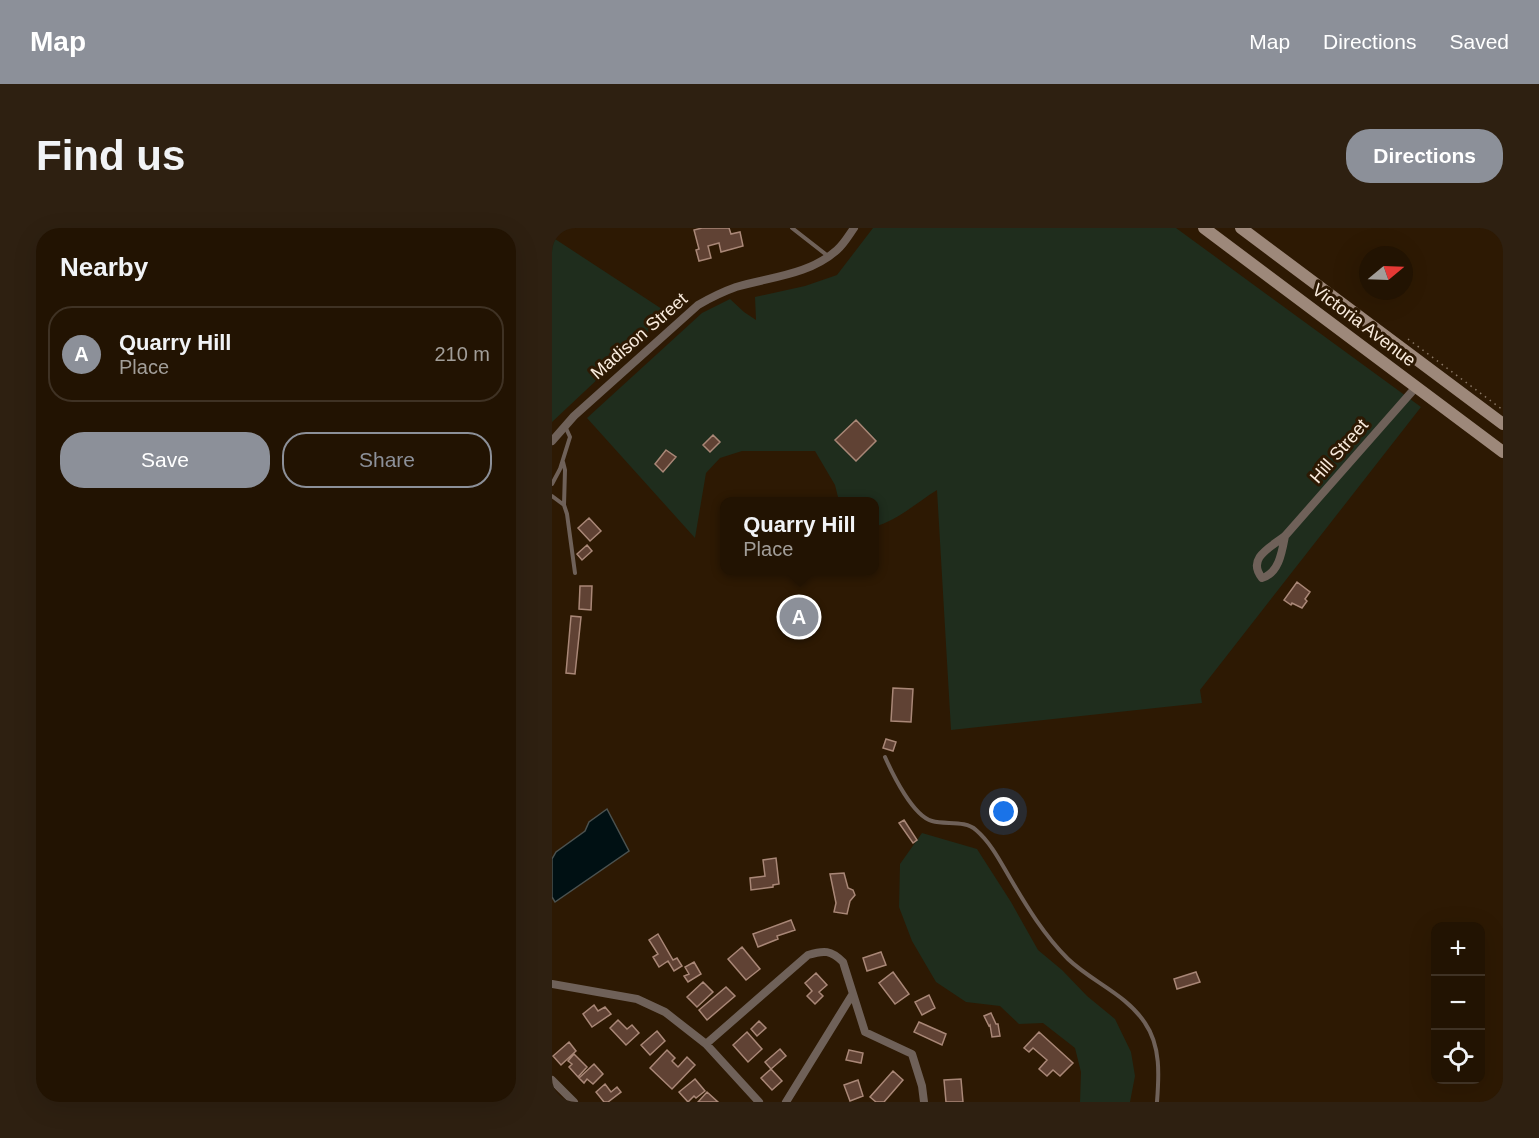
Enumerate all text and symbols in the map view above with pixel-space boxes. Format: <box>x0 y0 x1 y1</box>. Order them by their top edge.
text: Map <box>30 26 86 57</box>
text: Map <box>1249 30 1290 53</box>
text: Directions <box>1323 30 1416 53</box>
text: Saved <box>1449 30 1509 53</box>
button: Directions <box>1346 129 1503 183</box>
text: Find us <box>36 132 185 179</box>
north arrow <box>1359 246 1413 300</box>
text: Nearby <box>60 252 148 282</box>
street label: Victoria Avenue <box>1308 280 1420 370</box>
street label: Madison Street <box>587 289 691 383</box>
text: Quarry Hill <box>119 330 231 355</box>
text: A <box>74 343 89 365</box>
text: 210 m <box>434 343 490 365</box>
text: Place <box>119 356 169 378</box>
street label: Hill Street <box>1306 415 1372 487</box>
button: Save <box>60 432 270 488</box>
button: Share <box>282 432 492 488</box>
popup <box>720 497 879 575</box>
text: Quarry Hill <box>743 512 856 537</box>
text: Place <box>743 538 793 560</box>
pin: A <box>780 594 818 640</box>
your location <box>989 797 1018 826</box>
map controls <box>1431 922 1485 1084</box>
button: + <box>1431 922 1485 976</box>
button: − <box>1431 976 1485 1030</box>
button: locate <box>1431 1030 1485 1084</box>

